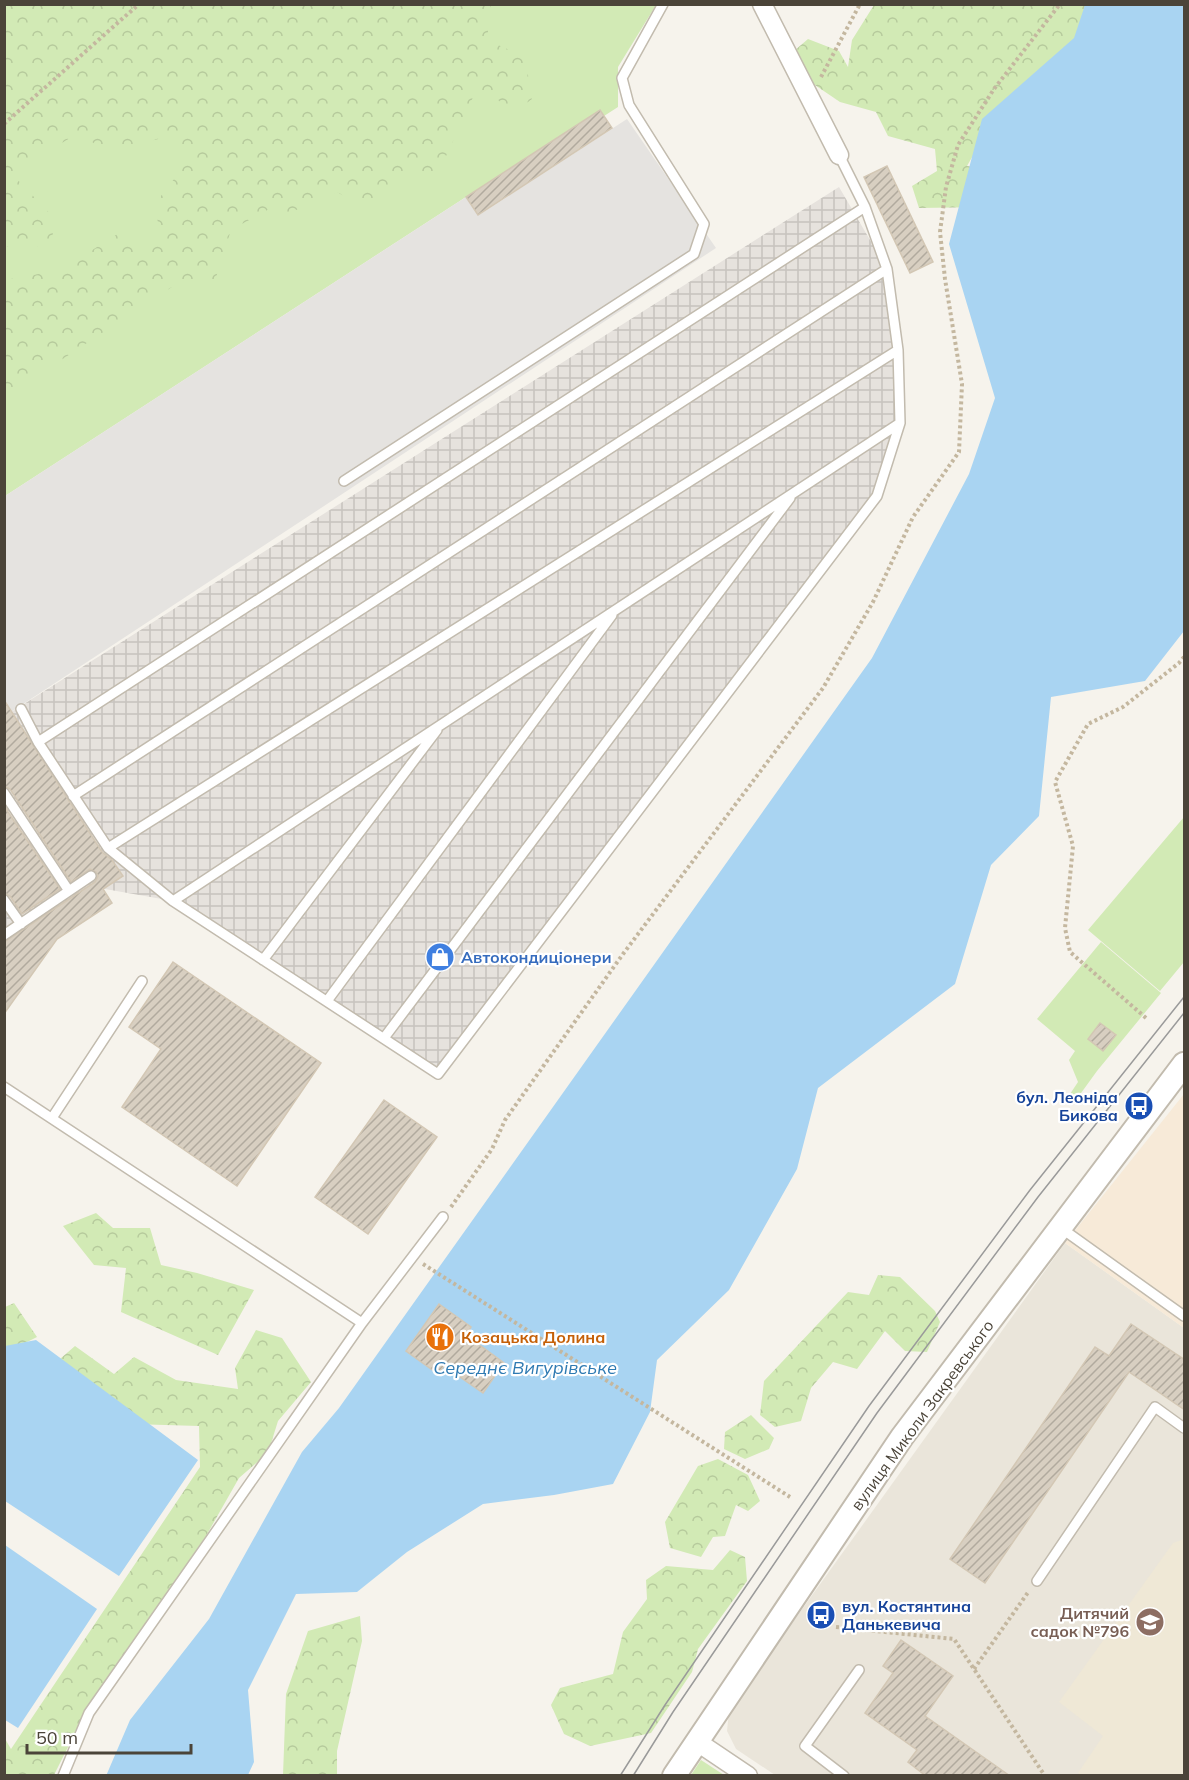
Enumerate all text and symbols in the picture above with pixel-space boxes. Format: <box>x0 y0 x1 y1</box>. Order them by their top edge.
shop icon: Автокондиціонери <box>424 941 456 973</box>
place label: Автокондиціонери <box>461 947 612 967</box>
place label: бул. Леоніда Бикова <box>1016 1087 1118 1125</box>
bus stop icon: бул. Леоніда Бикова <box>1123 1090 1155 1122</box>
street label: вулиця Миколи Закревського <box>846 1316 998 1514</box>
restaurant icon: Козацька Долина <box>424 1321 456 1353</box>
place label: Козацька Долина <box>461 1327 605 1347</box>
water label: Середнє Вигурівське <box>433 1356 617 1379</box>
place label: вул. Костянтина Данькевича <box>842 1596 971 1634</box>
bus stop icon: вул. Костянтина Данькевича <box>805 1599 837 1631</box>
place label: Дитячий садок №796 <box>1031 1603 1129 1641</box>
school or university icon: Дитячий садок №796 <box>1134 1606 1166 1638</box>
scale bar <box>27 1717 190 1755</box>
text: 50 m <box>36 1726 78 1749</box>

